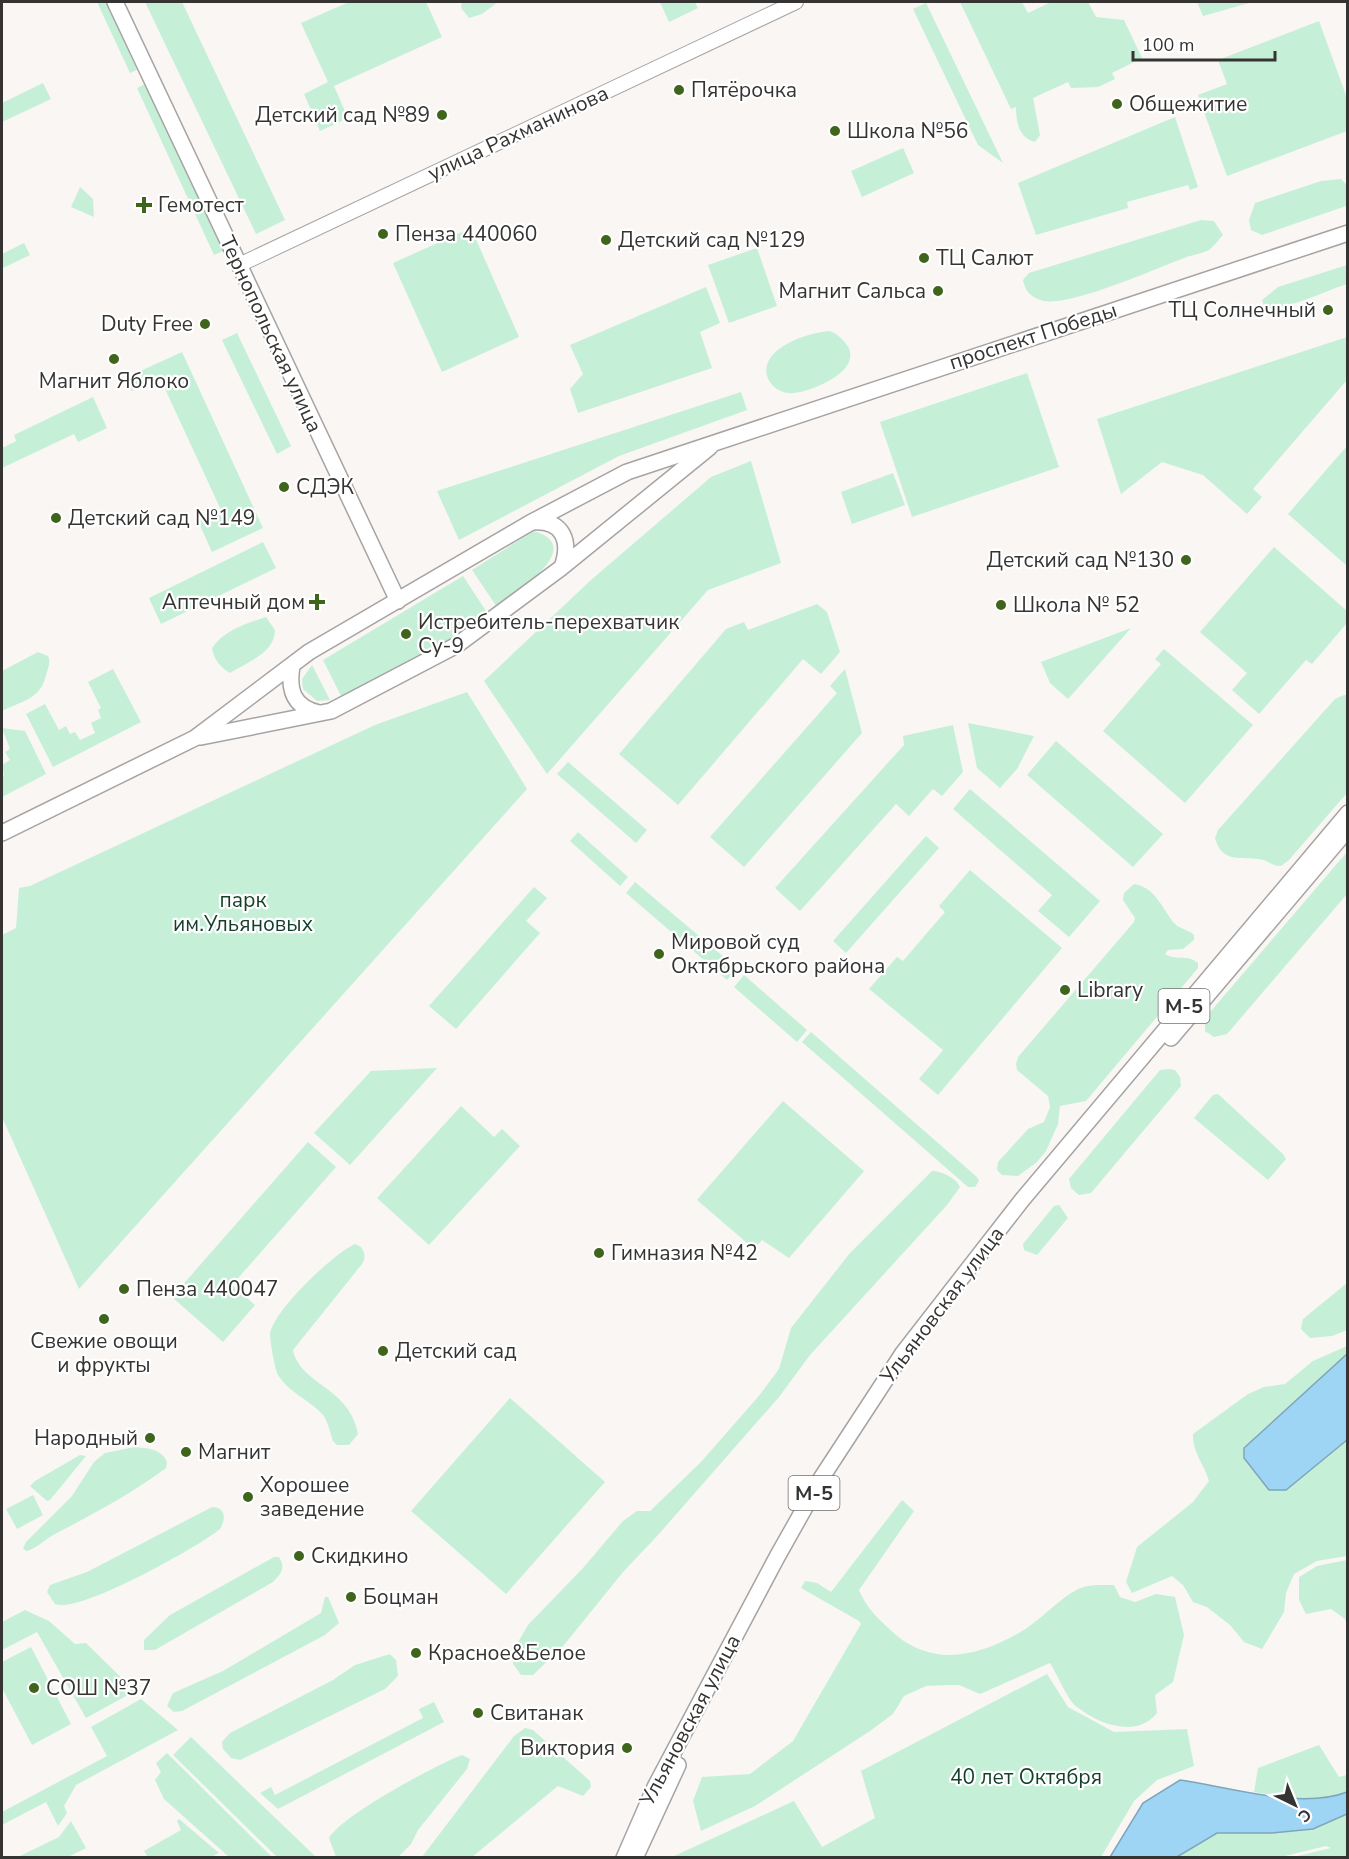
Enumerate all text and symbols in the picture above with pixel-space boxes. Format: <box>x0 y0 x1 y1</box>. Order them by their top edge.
scale bar <box>1133 24 1276 62</box>
text: 100 m <box>1142 33 1194 57</box>
place label: Пятёрочка <box>691 76 797 104</box>
street label: улица Рахманинова <box>423 79 613 187</box>
marker: Пятёрочка <box>672 83 686 97</box>
place label: Общежитие <box>1129 90 1247 118</box>
marker: Общежитие <box>1110 97 1124 111</box>
place label: Детский сад №89 <box>255 101 430 129</box>
marker: Детский сад №89 <box>435 108 449 122</box>
place label: Школа №56 <box>847 117 968 145</box>
marker: Школа №56 <box>828 124 842 138</box>
place label: Гемотест <box>158 191 245 219</box>
marker: Гемотест <box>135 196 153 214</box>
place label: Пенза 440060 <box>395 220 537 248</box>
place label: Детский сад №129 <box>618 226 805 254</box>
marker: Пенза 440060 <box>376 227 390 241</box>
street label: Тернопольская улица <box>213 231 329 437</box>
marker: Детский сад №129 <box>599 233 613 247</box>
place label: ТЦ Салют <box>936 244 1034 272</box>
marker: ТЦ Салют <box>917 251 931 265</box>
place label: Магнит Сальса <box>778 277 926 305</box>
marker: Магнит Сальса <box>931 284 945 298</box>
street label: проспект Победы <box>946 296 1120 376</box>
place label: ТЦ Солнечный <box>1168 296 1316 324</box>
marker: ТЦ Солнечный <box>1321 303 1335 317</box>
place label: Duty Free <box>101 310 193 338</box>
marker: Duty Free <box>198 317 212 331</box>
marker: Магнит Яблоко <box>107 352 121 366</box>
place label: Магнит Яблоко <box>39 367 189 395</box>
place label: СДЭК <box>296 473 355 501</box>
marker: СДЭК <box>277 480 291 494</box>
place label: Детский сад №149 <box>68 504 255 532</box>
marker: Детский сад №149 <box>49 511 63 525</box>
place label: Детский сад №130 <box>987 546 1174 574</box>
marker: Детский сад №130 <box>1179 553 1193 567</box>
place label: Аптечный дом <box>162 588 305 616</box>
place label: Школа № 52 <box>1013 591 1140 619</box>
marker: Аптечный дом <box>310 595 324 609</box>
marker: Школа № 52 <box>994 598 1008 612</box>
place label: Истребитель-перехватчик Су-9 <box>418 608 680 660</box>
marker: Истребитель-перехватчик Су-9 <box>399 627 413 641</box>
park label: парк им.Ульяновых <box>173 886 313 938</box>
place label: Мировой суд Октябрьского района <box>671 928 885 980</box>
marker: Мировой суд Октябрьского района <box>652 947 666 961</box>
place label: Library <box>1077 976 1143 1004</box>
marker: Library <box>1058 983 1072 997</box>
road number: М-5 <box>1158 989 1210 1023</box>
street label: Ульяновская улица <box>873 1221 1010 1390</box>
place label: Гимназия №42 <box>611 1239 758 1267</box>
marker: Гимназия №42 <box>592 1246 606 1260</box>
place label: Пенза 440047 <box>136 1275 278 1303</box>
marker: Пенза 440047 <box>117 1282 131 1296</box>
marker: Свежие овощи и фрукты <box>97 1312 111 1326</box>
place label: Свежие овощи и фрукты <box>30 1327 178 1379</box>
place label: Детский сад <box>395 1337 517 1365</box>
marker: Детский сад <box>376 1344 390 1358</box>
place label: Народный <box>34 1424 138 1452</box>
marker: Народный <box>143 1431 157 1445</box>
place label: Магнит <box>198 1438 271 1466</box>
marker: Магнит <box>179 1445 193 1459</box>
place label: Хорошее заведение <box>260 1471 364 1523</box>
road number: М-5 <box>788 1476 840 1510</box>
marker: Хорошее заведение <box>241 1490 255 1504</box>
place label: Скидкино <box>311 1542 408 1570</box>
marker: Скидкино <box>292 1549 306 1563</box>
place label: Боцман <box>363 1583 439 1611</box>
marker: Боцман <box>344 1590 358 1604</box>
street label: Ульяновская улица <box>633 1630 747 1811</box>
place label: Красное&Белое <box>428 1639 586 1667</box>
marker: Красное&Белое <box>409 1646 423 1660</box>
place label: СОШ №37 <box>46 1674 151 1702</box>
marker: СОШ №37 <box>27 1681 41 1695</box>
place label: Свитанак <box>490 1699 584 1727</box>
marker: Свитанак <box>471 1706 485 1720</box>
place label: Виктория <box>520 1734 615 1762</box>
marker: Виктория <box>620 1741 634 1755</box>
park label: 40 лет Октября <box>950 1763 1102 1791</box>
north arrow <box>1265 1775 1325 1835</box>
text: С <box>1293 1803 1316 1827</box>

